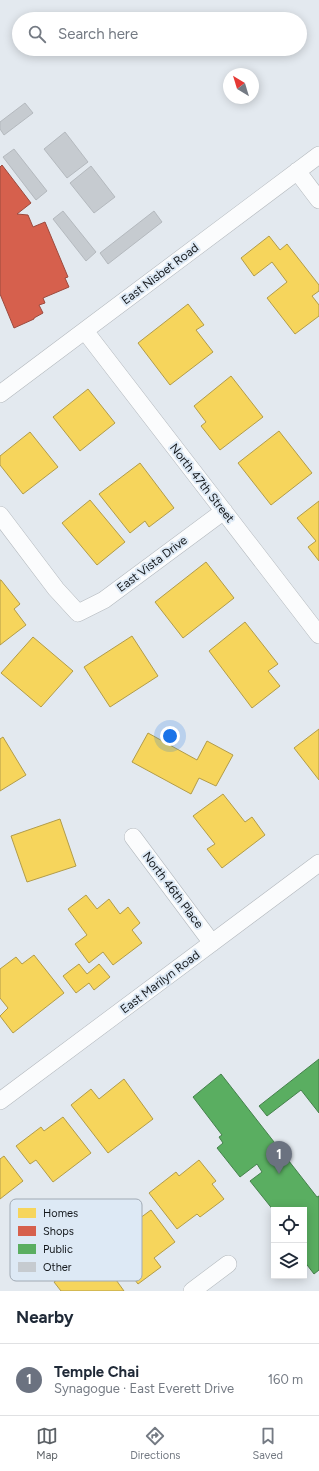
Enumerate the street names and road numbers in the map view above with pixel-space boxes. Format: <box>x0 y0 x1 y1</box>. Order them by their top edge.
street label: East Nisbet Road <box>119 241 201 307</box>
street label: North 47th Street <box>167 441 237 526</box>
street label: East Vista Drive <box>114 533 190 595</box>
street label: North 46th Place <box>140 849 206 931</box>
street label: East Marilyn Road <box>118 948 202 1016</box>

